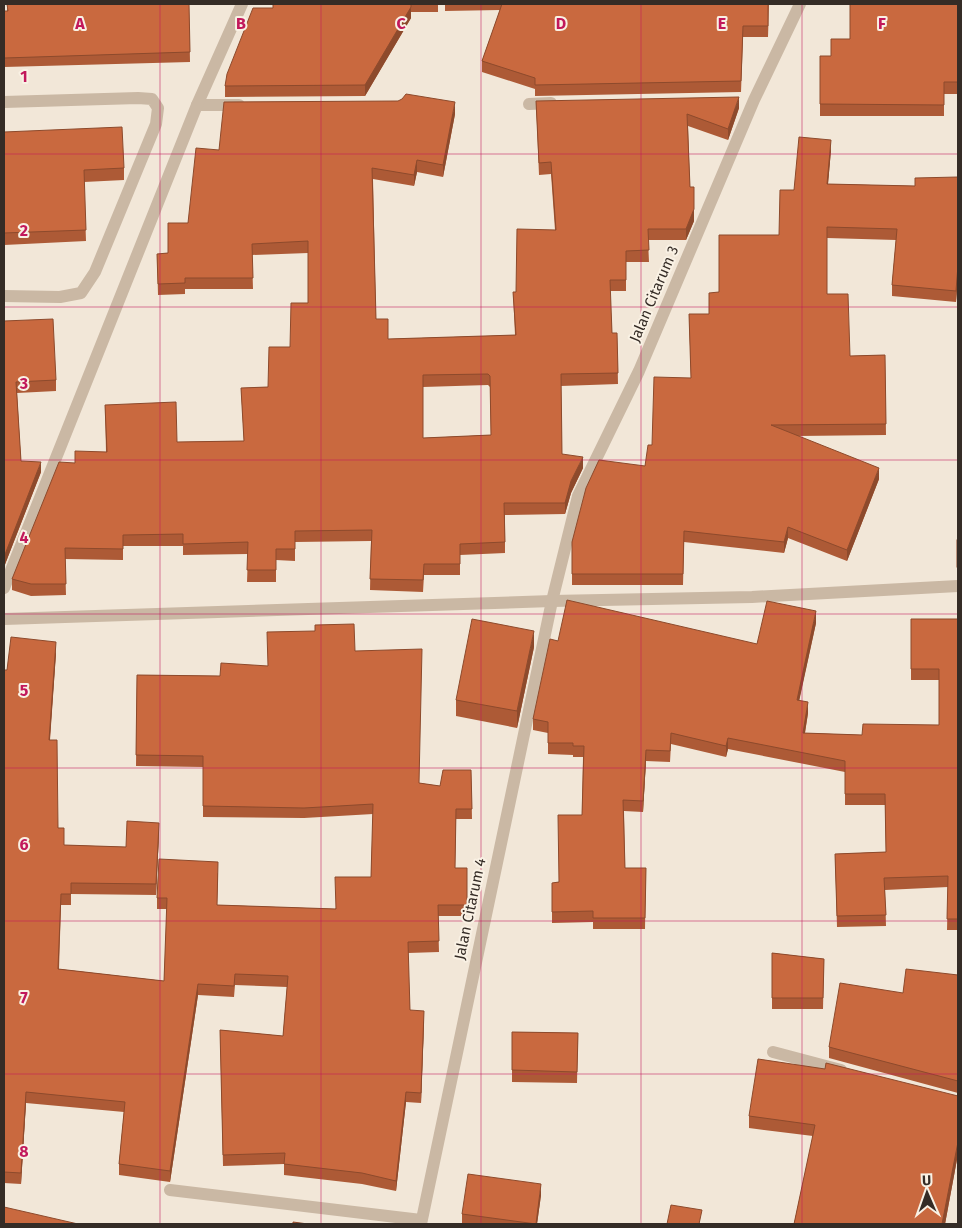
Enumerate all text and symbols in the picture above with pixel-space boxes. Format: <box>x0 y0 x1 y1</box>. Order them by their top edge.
text: A <box>74 14 85 33</box>
text: B <box>236 14 246 33</box>
text: C <box>396 14 406 33</box>
text: D <box>556 14 566 33</box>
text: E <box>718 14 726 33</box>
text: F <box>878 14 886 33</box>
text: 1 <box>20 67 28 86</box>
text: 2 <box>20 221 28 240</box>
street label: Jalan Citarum 3 <box>626 243 682 345</box>
text: 3 <box>19 374 28 393</box>
text: 4 <box>19 528 29 547</box>
text: 5 <box>20 681 29 700</box>
text: 6 <box>19 835 29 854</box>
street label: Jalan Citarum 4 <box>450 857 490 961</box>
text: 7 <box>20 988 28 1007</box>
text: 8 <box>19 1142 29 1161</box>
north arrow <box>902 1168 952 1218</box>
text: U <box>922 1172 931 1189</box>

